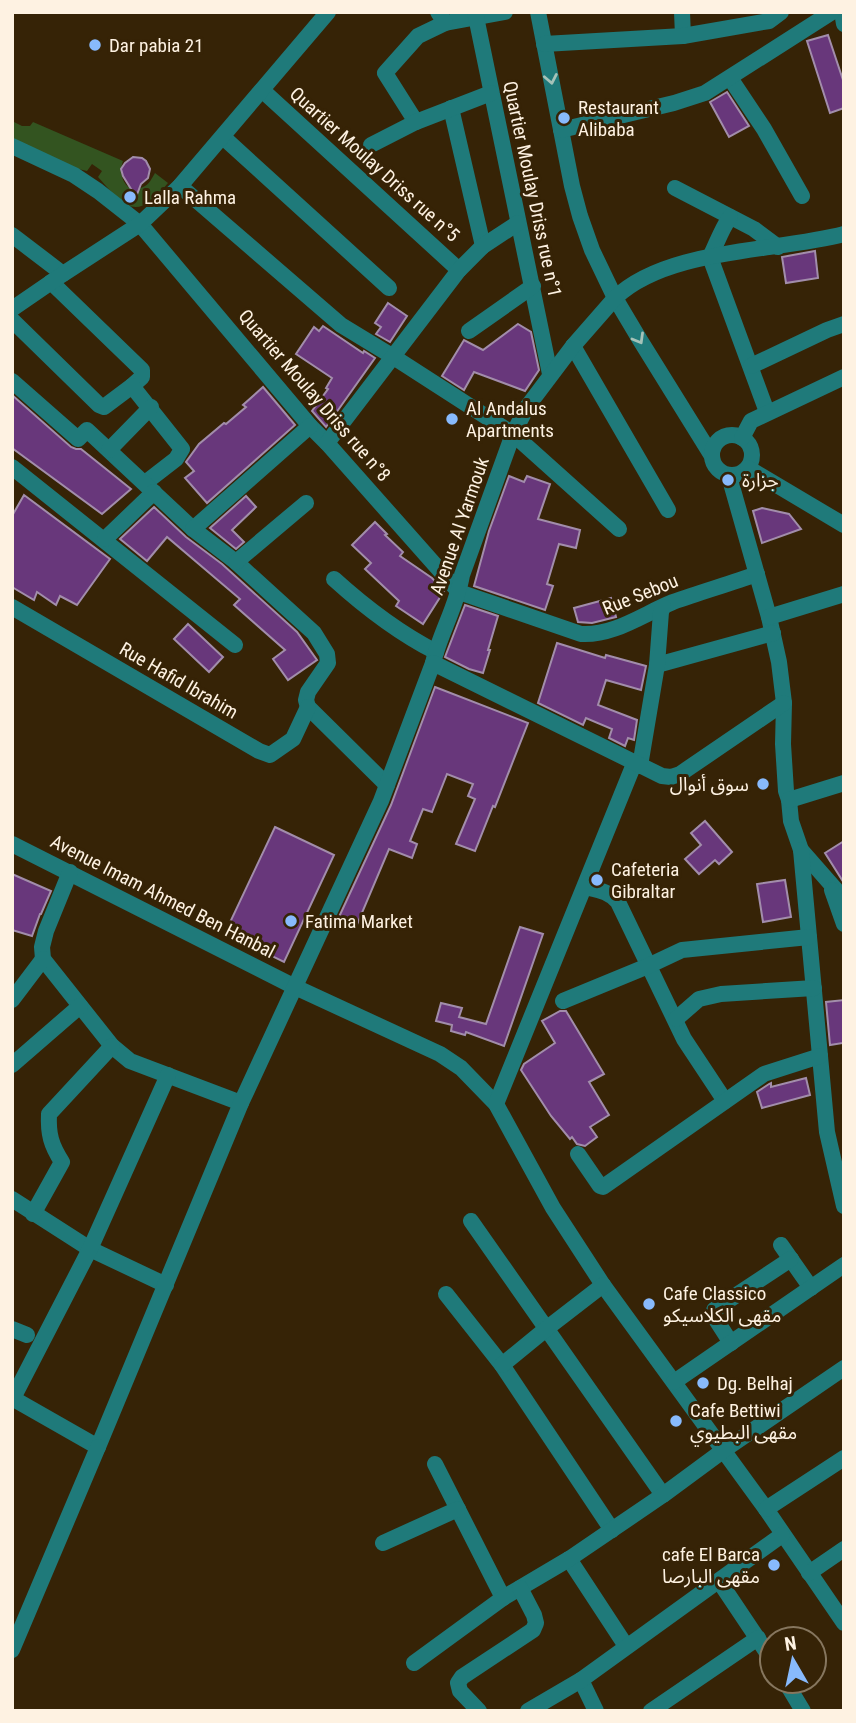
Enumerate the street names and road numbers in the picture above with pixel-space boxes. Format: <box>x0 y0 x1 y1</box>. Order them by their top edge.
street label: Quartier Moulay Driss rue n°1 <box>498 79 567 299</box>
street label: Quartier Moulay Driss rue n°5 <box>285 82 464 247</box>
street label: Quartier Moulay Driss rue n°8 <box>234 305 396 486</box>
street label: Avenue Al Yarmouk <box>425 454 494 598</box>
street label: Rue Sebou <box>599 569 681 620</box>
street label: Rue Hafid Ibrahim <box>115 637 242 724</box>
street label: Avenue Imam Ahmed Ben Hanbal <box>47 830 279 963</box>

